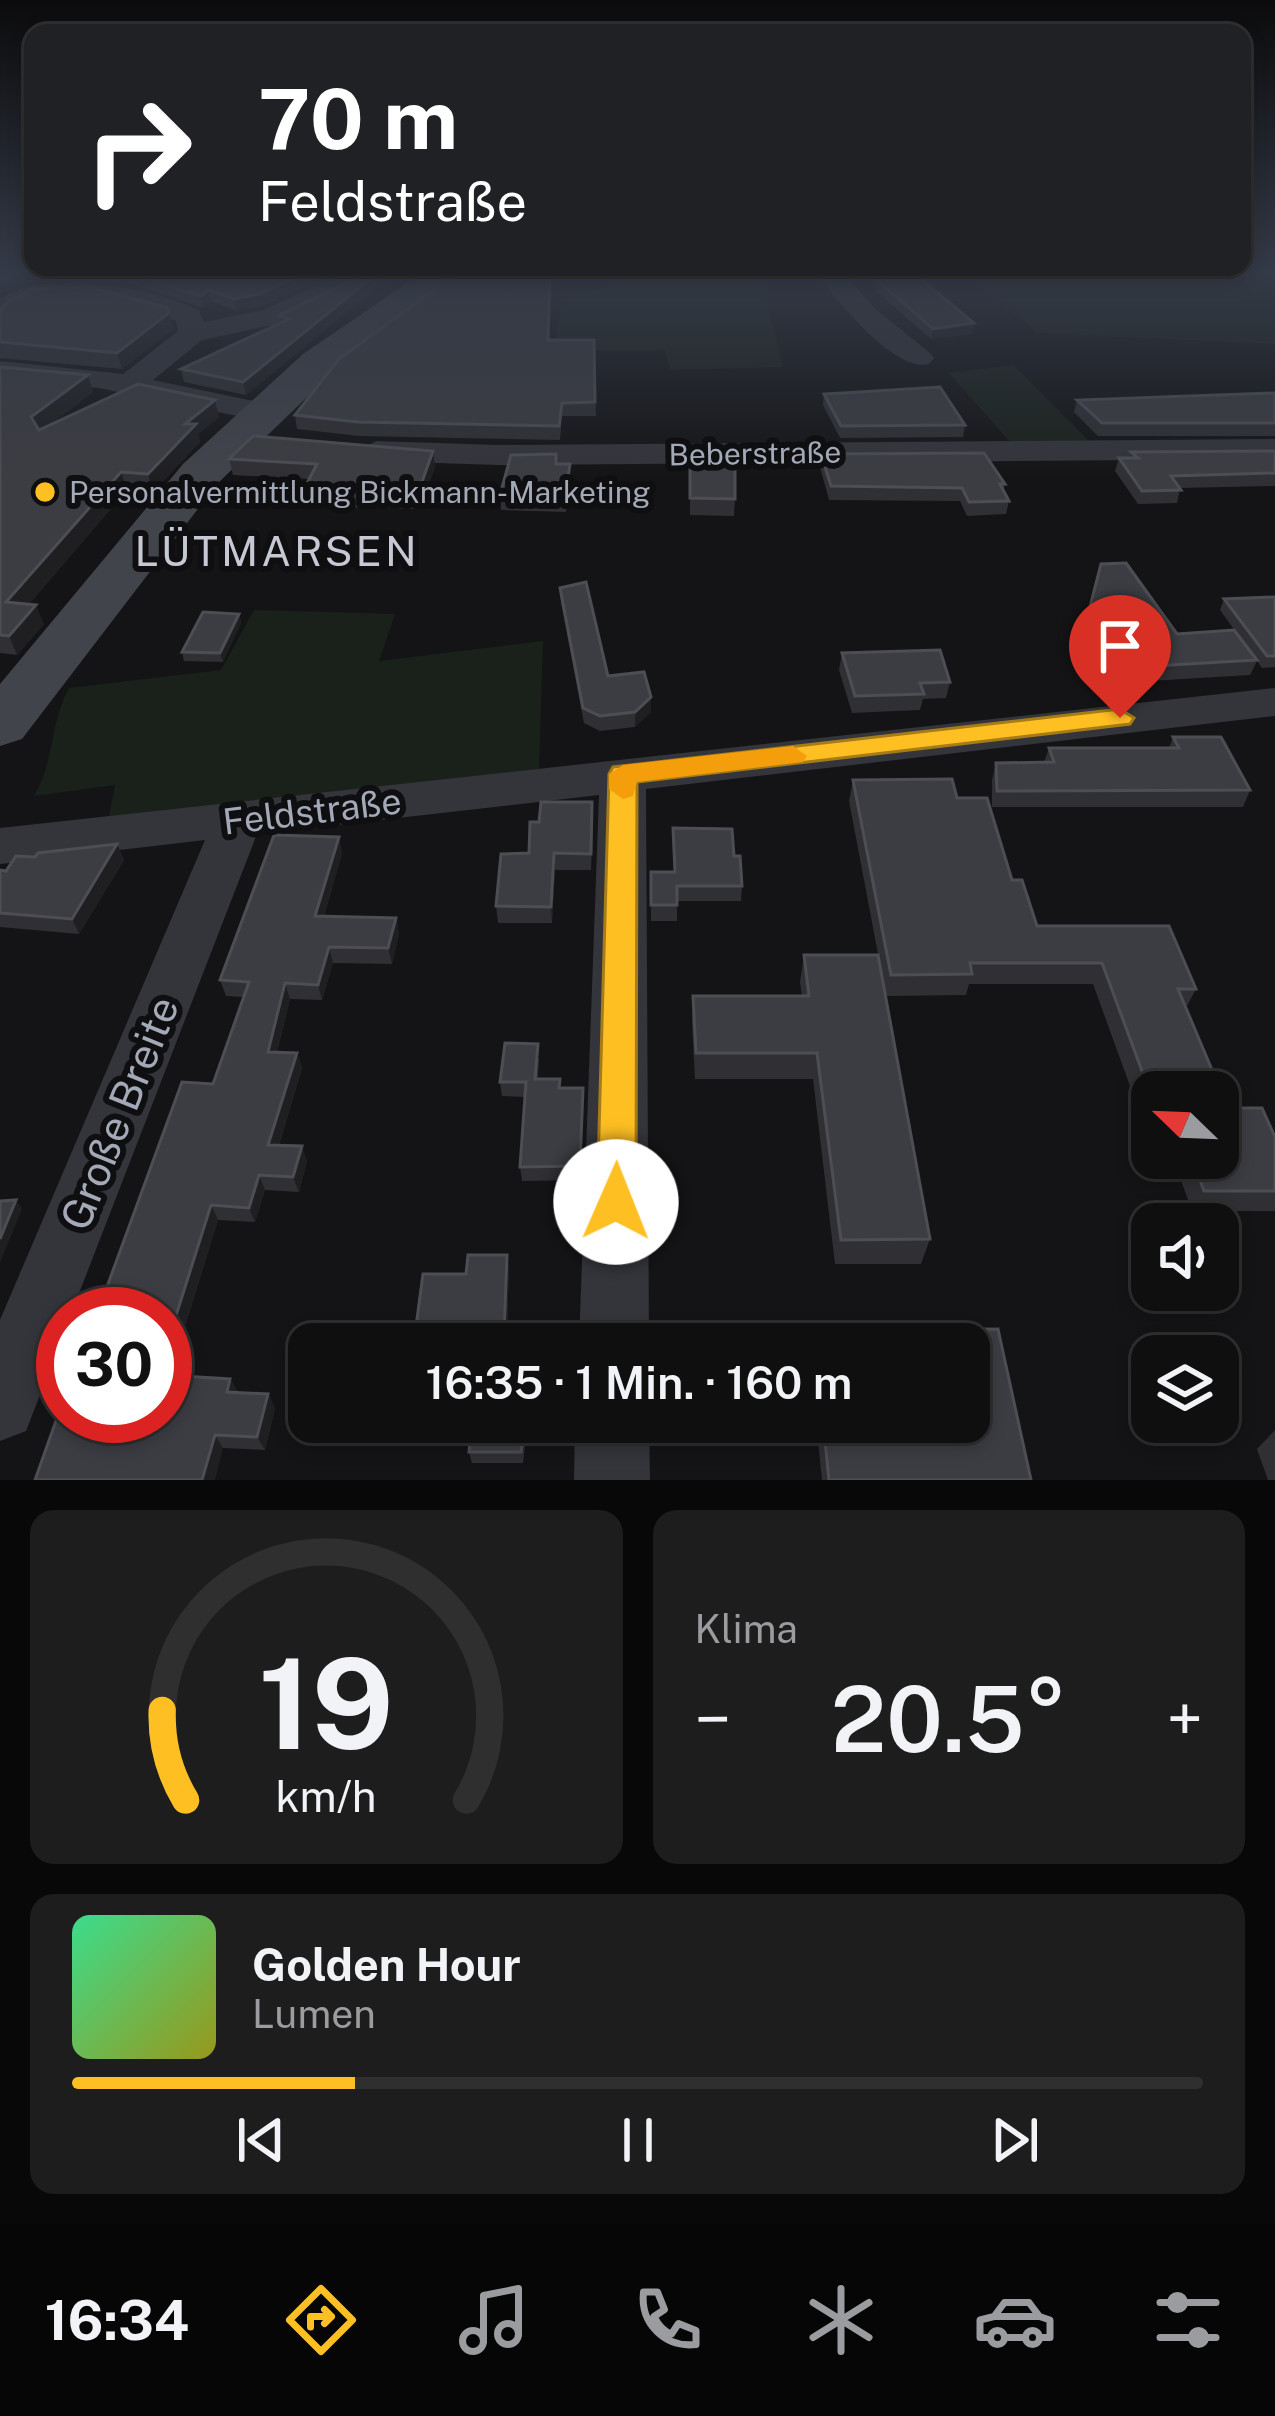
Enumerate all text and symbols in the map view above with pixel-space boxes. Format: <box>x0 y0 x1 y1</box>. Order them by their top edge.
text: 70 m <box>258 69 458 168</box>
icon: right <box>60 72 216 228</box>
text: Feldstraße <box>258 170 527 233</box>
street label: Beberstraße <box>668 433 842 473</box>
place label: Personalvermittlung Bickmann-Marketing <box>69 474 651 510</box>
marker: Personalvermittlung Bickmann-Marketing <box>32 479 58 505</box>
district label: LÜTMARSEN <box>134 526 420 575</box>
pin <box>1069 595 1171 718</box>
icon: arrive <box>1087 613 1153 679</box>
street label: Feldstraße <box>220 779 404 843</box>
street label: Große Breite <box>50 989 188 1237</box>
north arrow <box>1131 1071 1239 1179</box>
map controls <box>1131 1071 1239 1443</box>
position arrow <box>553 1139 679 1265</box>
button: sound <box>1131 1203 1239 1311</box>
speed limit sign: 30 <box>36 1287 192 1443</box>
button: layers <box>1131 1335 1239 1443</box>
text: 16:35 · 1 Min. · 160 m <box>426 1356 852 1409</box>
text: Klima <box>695 1606 798 1652</box>
text: 19 <box>258 1630 394 1777</box>
text: 20.5° <box>831 1666 1067 1772</box>
text: − <box>695 1680 731 1758</box>
text: + <box>1166 1680 1203 1758</box>
text: km/h <box>276 1771 377 1822</box>
text: Golden Hour <box>252 1938 521 1991</box>
text: Lumen <box>252 1991 376 2037</box>
icon: previous <box>228 2107 294 2173</box>
icon: pause <box>605 2107 671 2173</box>
icon: next <box>982 2107 1048 2173</box>
icon: directions <box>279 2278 363 2362</box>
icon: music <box>452 2278 536 2362</box>
icon: phone <box>626 2278 710 2362</box>
icon: climate <box>799 2278 883 2362</box>
icon: car <box>973 2278 1057 2362</box>
icon: filters <box>1146 2278 1230 2362</box>
text: 16:34 <box>45 2289 189 2352</box>

